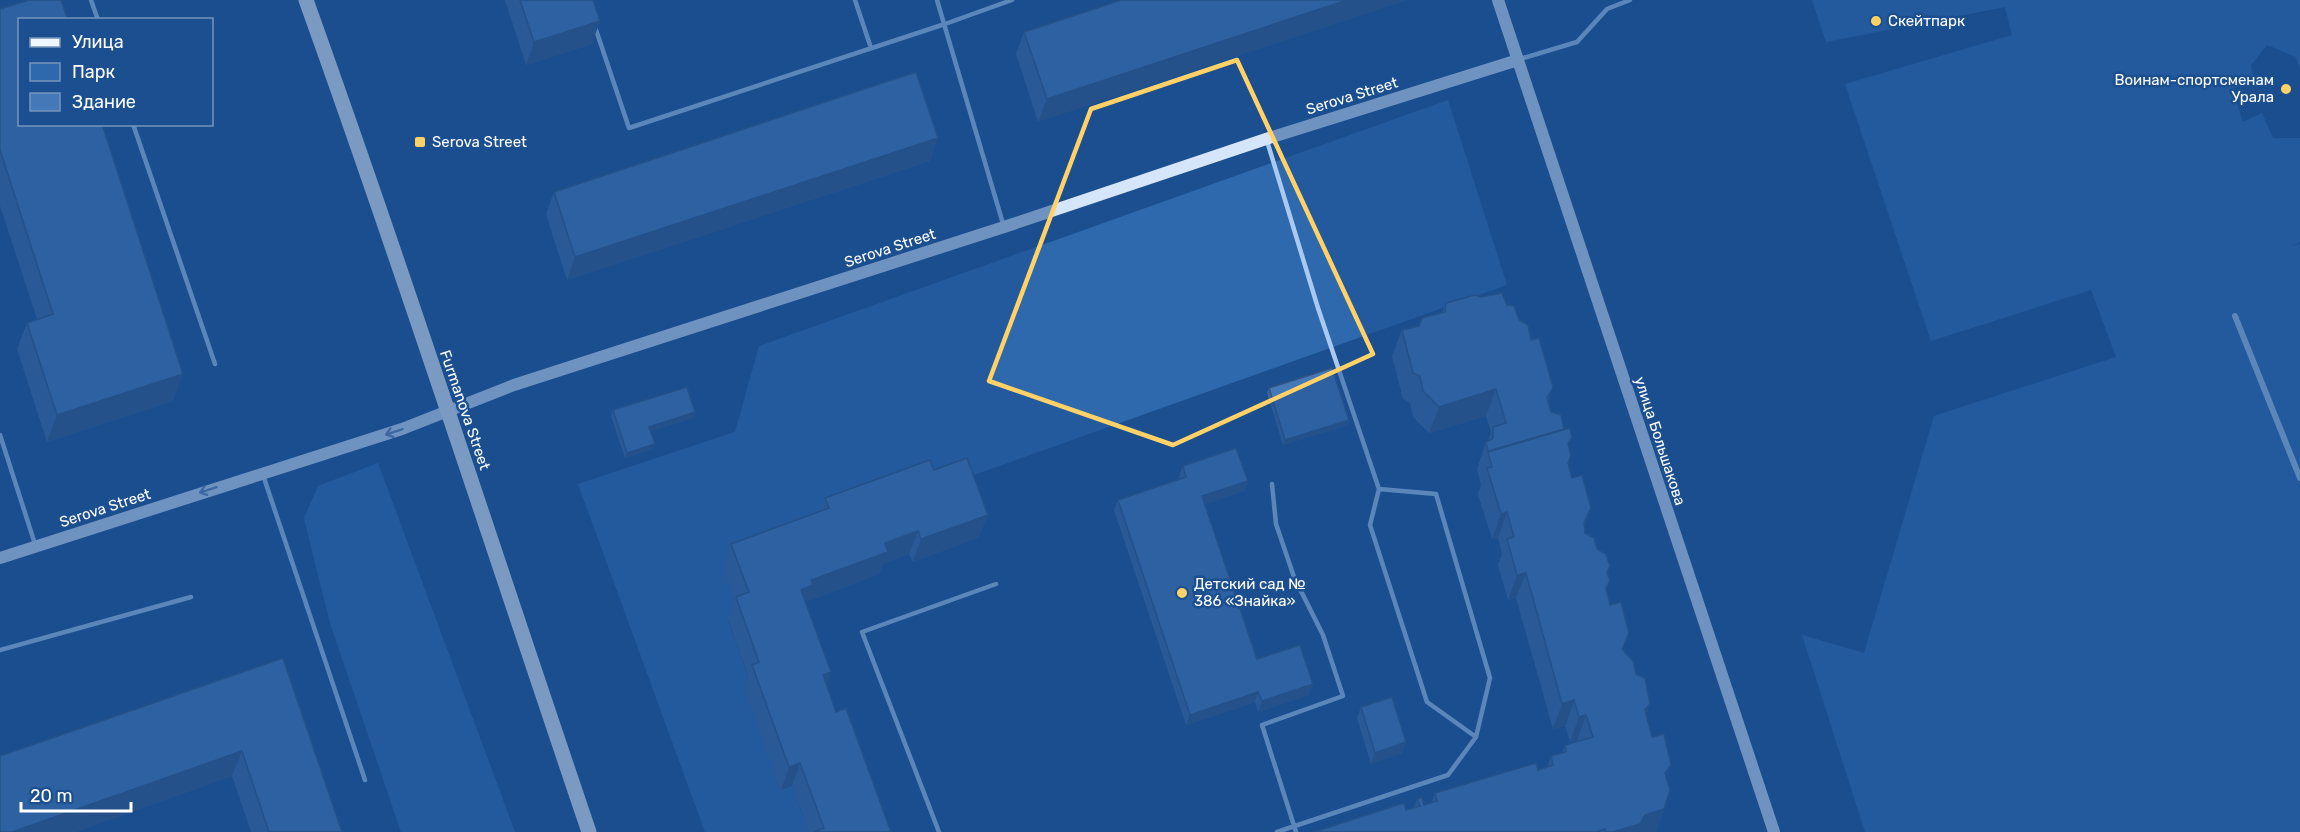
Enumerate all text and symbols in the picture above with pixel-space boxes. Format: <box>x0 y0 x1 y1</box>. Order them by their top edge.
place label: Скейтпарк <box>1888 12 1965 30</box>
marker: Скейтпарк <box>1869 14 1883 28</box>
legend <box>18 18 213 126</box>
text: Улица <box>72 31 124 53</box>
text: Парк <box>72 61 116 83</box>
place label: Воинам-спортсменам Урала <box>2114 71 2274 106</box>
street label: Serova Street <box>1304 73 1400 118</box>
marker: Воинам-спортсменам Урала <box>2279 82 2293 96</box>
text: Здание <box>72 91 136 113</box>
place label: Serova Street <box>432 133 527 151</box>
marker: Serova Street <box>413 135 427 149</box>
street label: Serova Street <box>842 225 938 271</box>
street label: Furmanova Street <box>436 348 494 472</box>
street label: улица Большакова <box>1631 374 1689 508</box>
one-way arrow <box>385 427 404 438</box>
street label: Serova Street <box>57 485 153 531</box>
one-way arrow <box>199 486 218 497</box>
place label: Детский сад № 386 «Знайка» <box>1194 575 1306 610</box>
marker: Детский сад № 386 «Знайка» <box>1175 586 1189 600</box>
scale bar <box>21 775 130 813</box>
text: 20 m <box>30 785 72 807</box>

